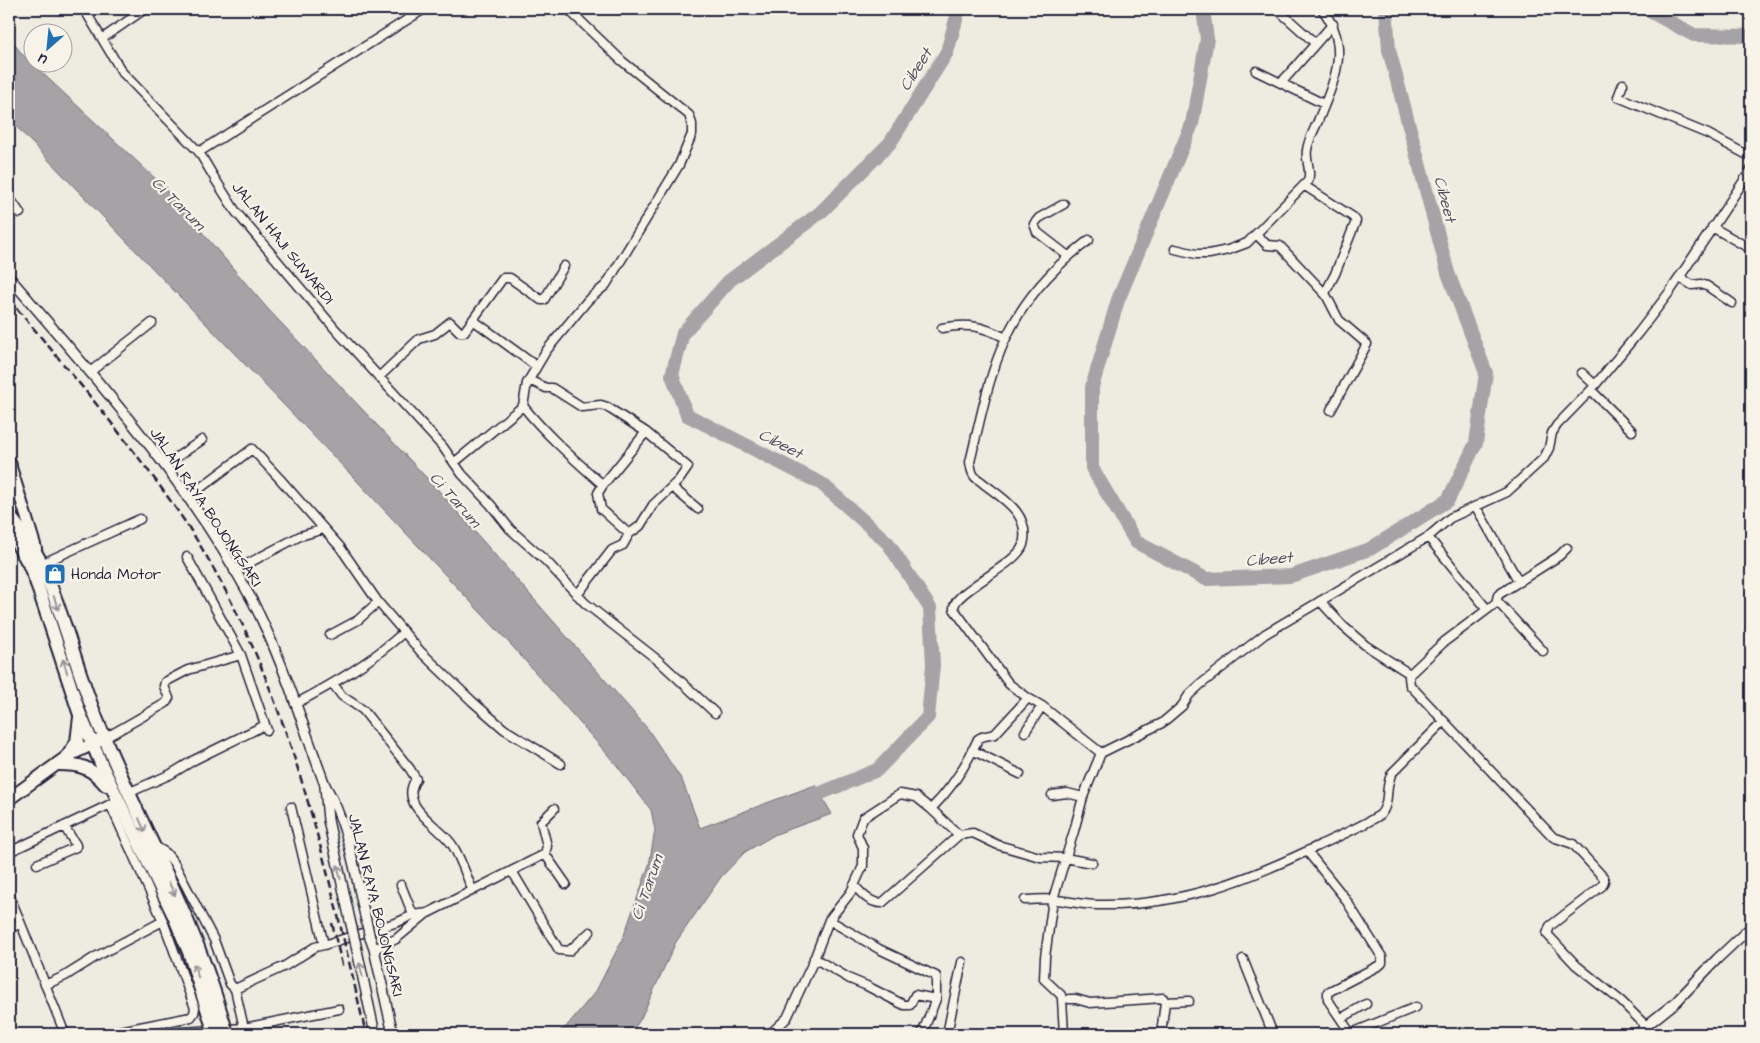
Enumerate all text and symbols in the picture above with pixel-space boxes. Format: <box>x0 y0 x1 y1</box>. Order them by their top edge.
north arrow <box>22 22 72 72</box>
water label: Cibeet <box>894 43 938 95</box>
text: U <box>34 48 51 69</box>
water label: Ci Tarum <box>147 172 211 237</box>
water label: Cibeet <box>1428 174 1462 226</box>
street label: JALAN HAJI SUWARDI <box>227 178 339 309</box>
street label: JALAN RAYA BOJONGSARI <box>144 424 267 591</box>
water label: Cibeet <box>755 424 808 465</box>
water label: Ci Tarum <box>424 467 487 533</box>
water label: Cibeet <box>1245 546 1295 572</box>
shop icon: Honda Motor <box>43 562 67 586</box>
place label: Honda Motor <box>71 564 161 585</box>
one-way arrow <box>52 595 61 611</box>
one-way arrow <box>60 659 69 674</box>
street label: JALAN RAYA BOJONGSARI <box>343 812 408 999</box>
one-way arrow <box>138 817 148 832</box>
water label: Ci Tarum <box>626 850 669 923</box>
one-way arrow <box>334 864 343 880</box>
one-way arrow <box>168 881 177 896</box>
one-way arrow <box>356 962 365 978</box>
one-way arrow <box>190 964 200 980</box>

